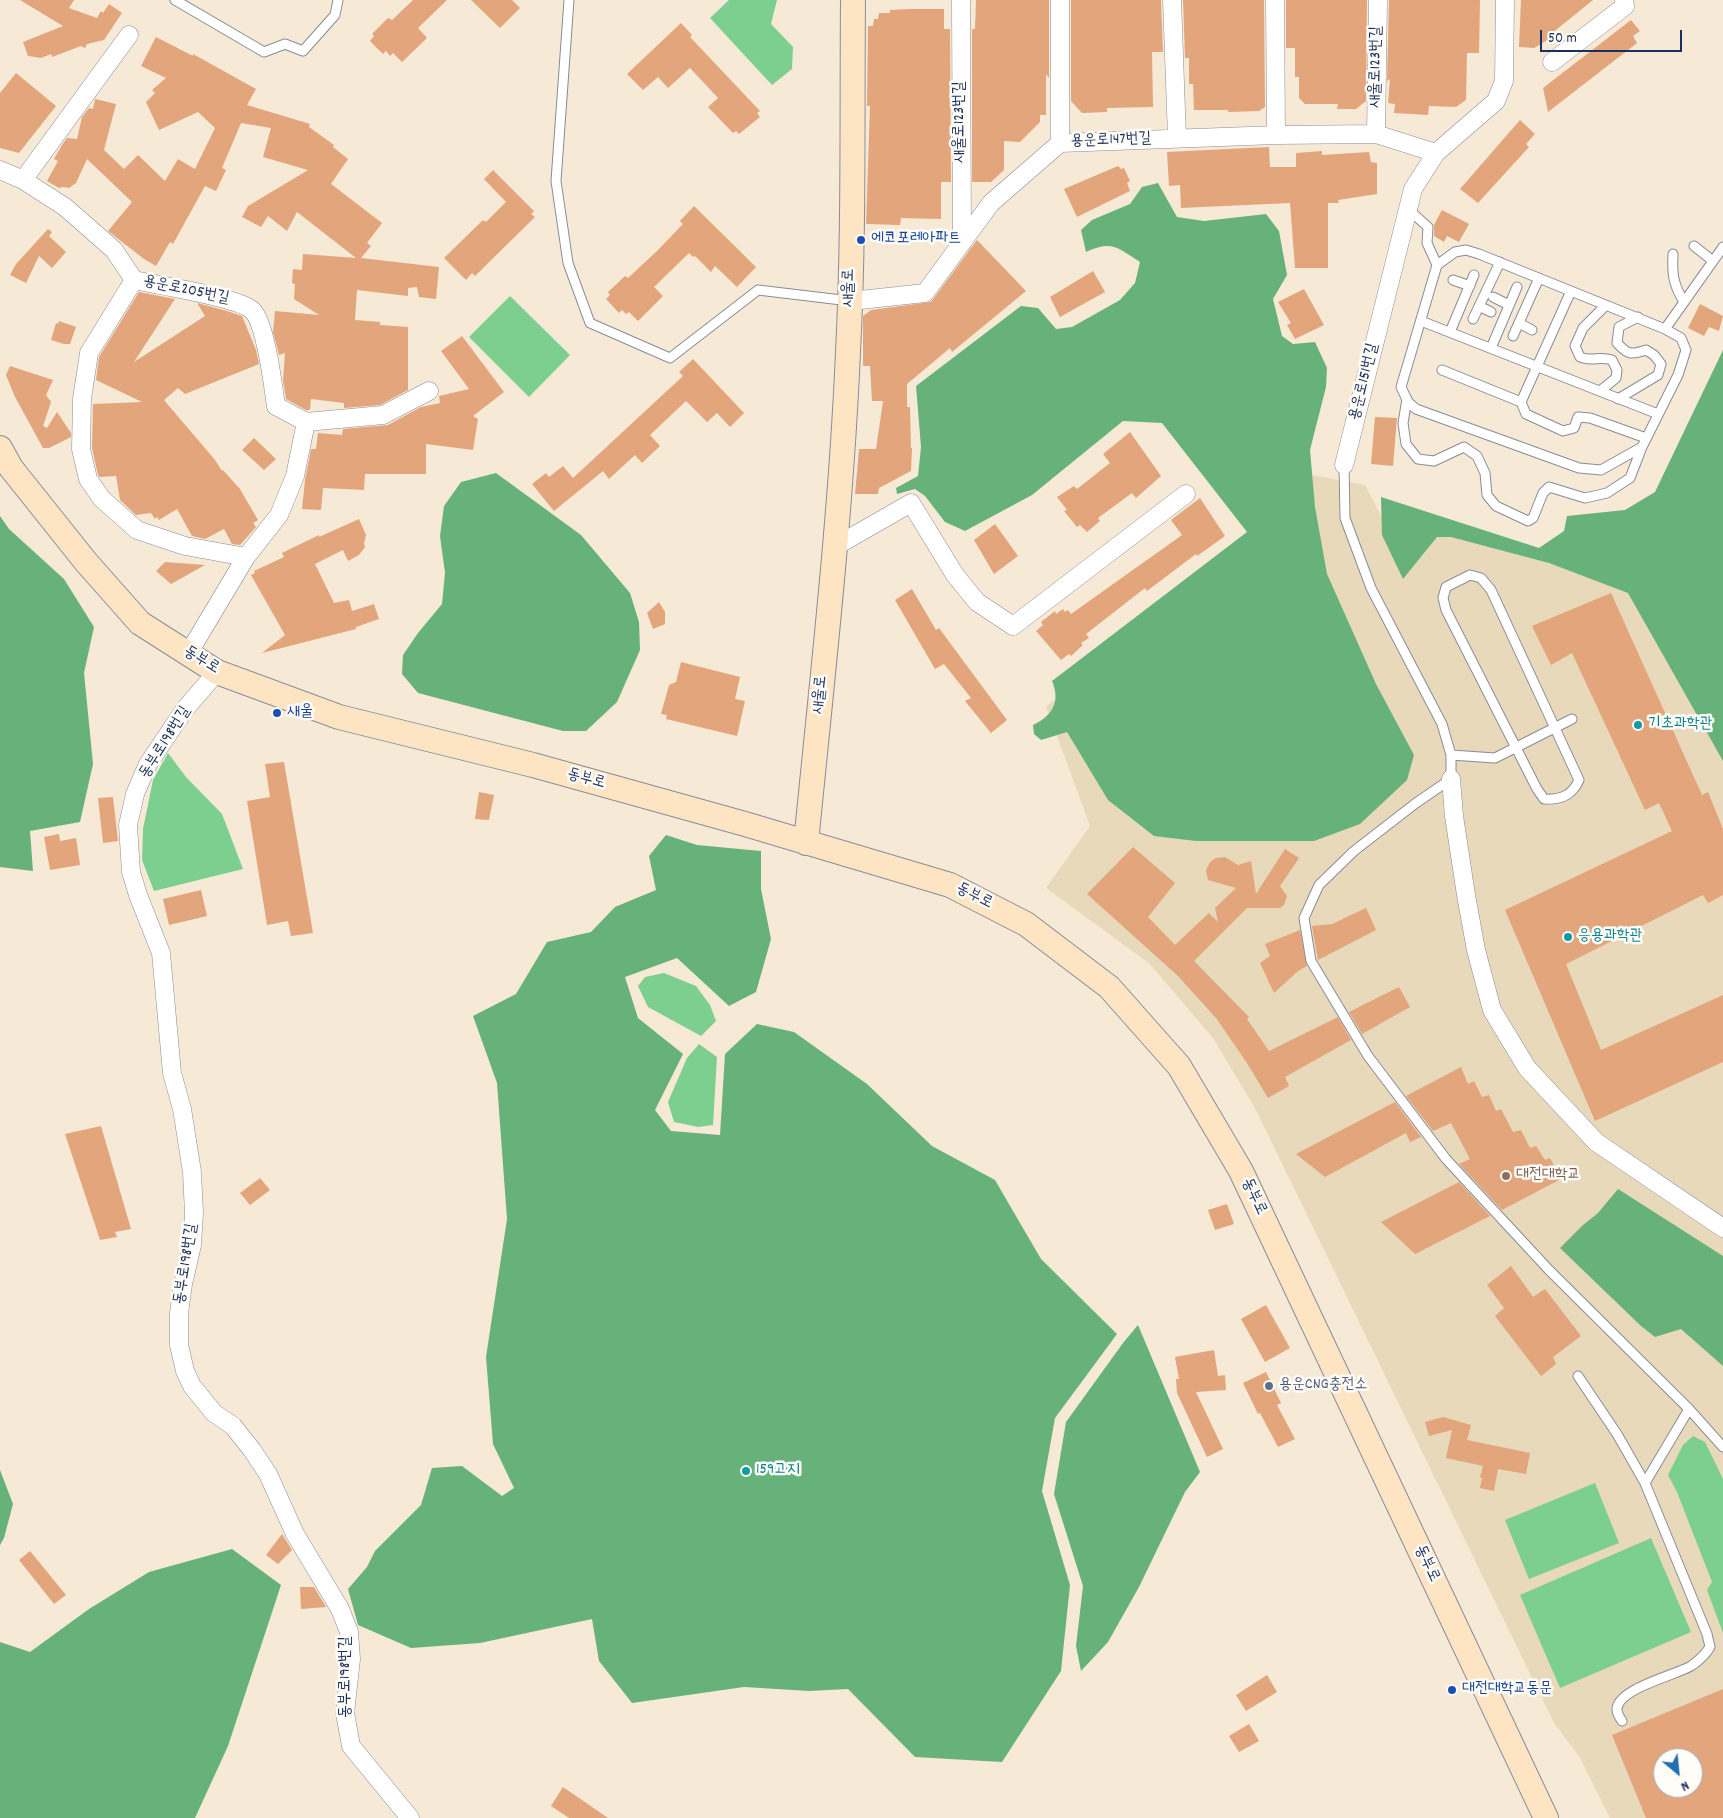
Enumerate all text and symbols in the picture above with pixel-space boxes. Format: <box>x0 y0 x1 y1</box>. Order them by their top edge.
scale bar <box>1543 20 1686 52</box>
street label: 새울로123번길 <box>1367 26 1387 108</box>
text: 50 m <box>1548 28 1577 50</box>
street label: 새울로123번길 <box>951 81 971 163</box>
street label: 용운로147번길 <box>1070 130 1152 152</box>
place label: 에코포레아파트 <box>871 230 961 250</box>
marker: 에코포레아파트 <box>855 234 867 246</box>
street label: 새울로 <box>840 269 860 307</box>
street label: 용운로205번길 <box>141 273 231 309</box>
street label: 용운로151번길 <box>1346 341 1384 423</box>
street label: 동부로 <box>180 643 222 679</box>
street label: 새울로 <box>809 675 833 715</box>
street label: 동부로198번길 <box>136 703 196 783</box>
place label: 새울 <box>287 703 313 723</box>
marker: 새울 <box>271 707 283 719</box>
place label: 기초과학관 <box>1648 715 1712 735</box>
marker: 기초과학관 <box>1632 719 1644 731</box>
street label: 동부로 <box>565 766 607 794</box>
street label: 동부로 <box>952 880 996 914</box>
place label: 응용과학관 <box>1578 927 1642 947</box>
marker: 응용과학관 <box>1562 931 1574 943</box>
place label: 대전대학교 <box>1516 1166 1580 1186</box>
marker: 대전대학교 <box>1500 1170 1512 1182</box>
street label: 동부로 <box>1236 1175 1270 1219</box>
street label: 동부로198번길 <box>171 1222 203 1306</box>
place label: 용운CNG충전소 <box>1279 1376 1367 1396</box>
marker: 용운CNG충전소 <box>1263 1380 1275 1392</box>
place label: 159고지 <box>756 1461 800 1481</box>
marker: 159고지 <box>740 1465 752 1477</box>
street label: 동부로 <box>1409 1542 1443 1586</box>
street label: 동부로198번길 <box>337 1636 357 1718</box>
place label: 대전대학교동문 <box>1462 1680 1552 1700</box>
marker: 대전대학교동문 <box>1446 1684 1458 1696</box>
north arrow <box>1653 1748 1703 1798</box>
text: N <box>1677 1775 1692 1796</box>

